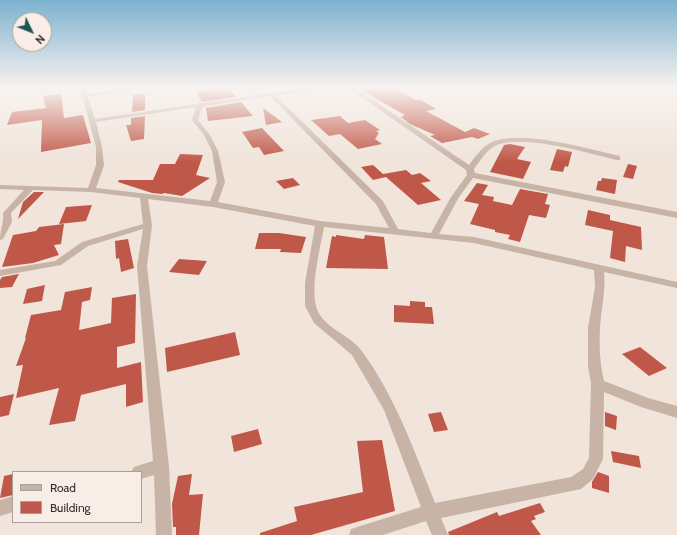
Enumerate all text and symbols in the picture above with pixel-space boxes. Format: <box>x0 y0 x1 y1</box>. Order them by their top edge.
north arrow <box>12 12 52 52</box>
text: N <box>32 32 48 47</box>
legend <box>12 471 142 523</box>
text: Road <box>50 480 76 495</box>
text: Building <box>50 500 91 515</box>

